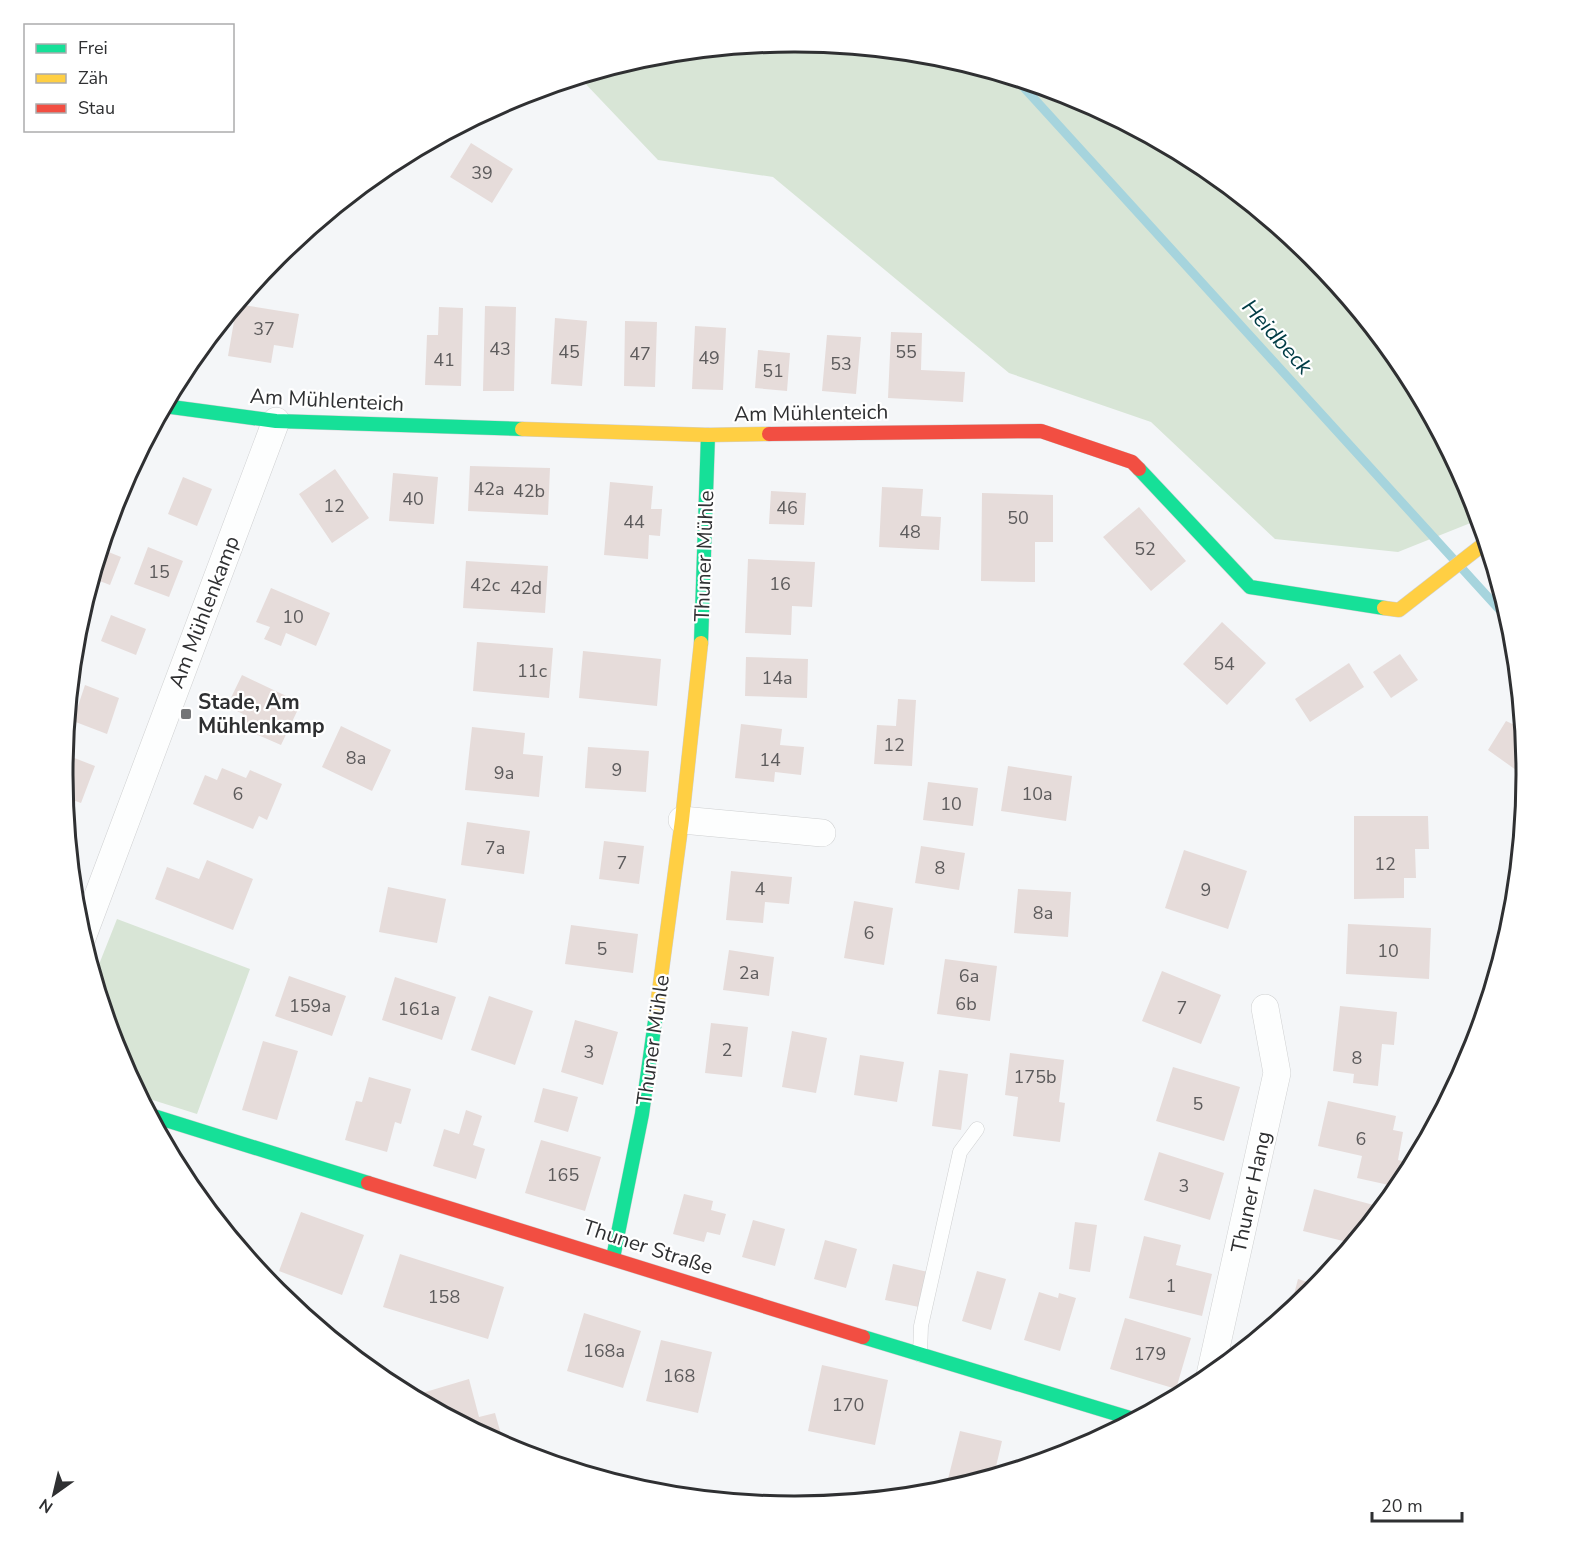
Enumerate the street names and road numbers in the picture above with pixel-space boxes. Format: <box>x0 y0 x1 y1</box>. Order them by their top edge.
street label: Am Mühlenteich <box>249 382 405 418</box>
street label: Am Mühlenteich <box>734 398 888 428</box>
street label: Thuner Mühle <box>688 490 720 622</box>
street label: Am Mühlenkamp <box>162 532 246 692</box>
street label: Thuner Mühle <box>630 973 676 1107</box>
street label: Thuner Hang <box>1224 1129 1278 1255</box>
street label: Thuner Straße <box>579 1213 717 1281</box>

